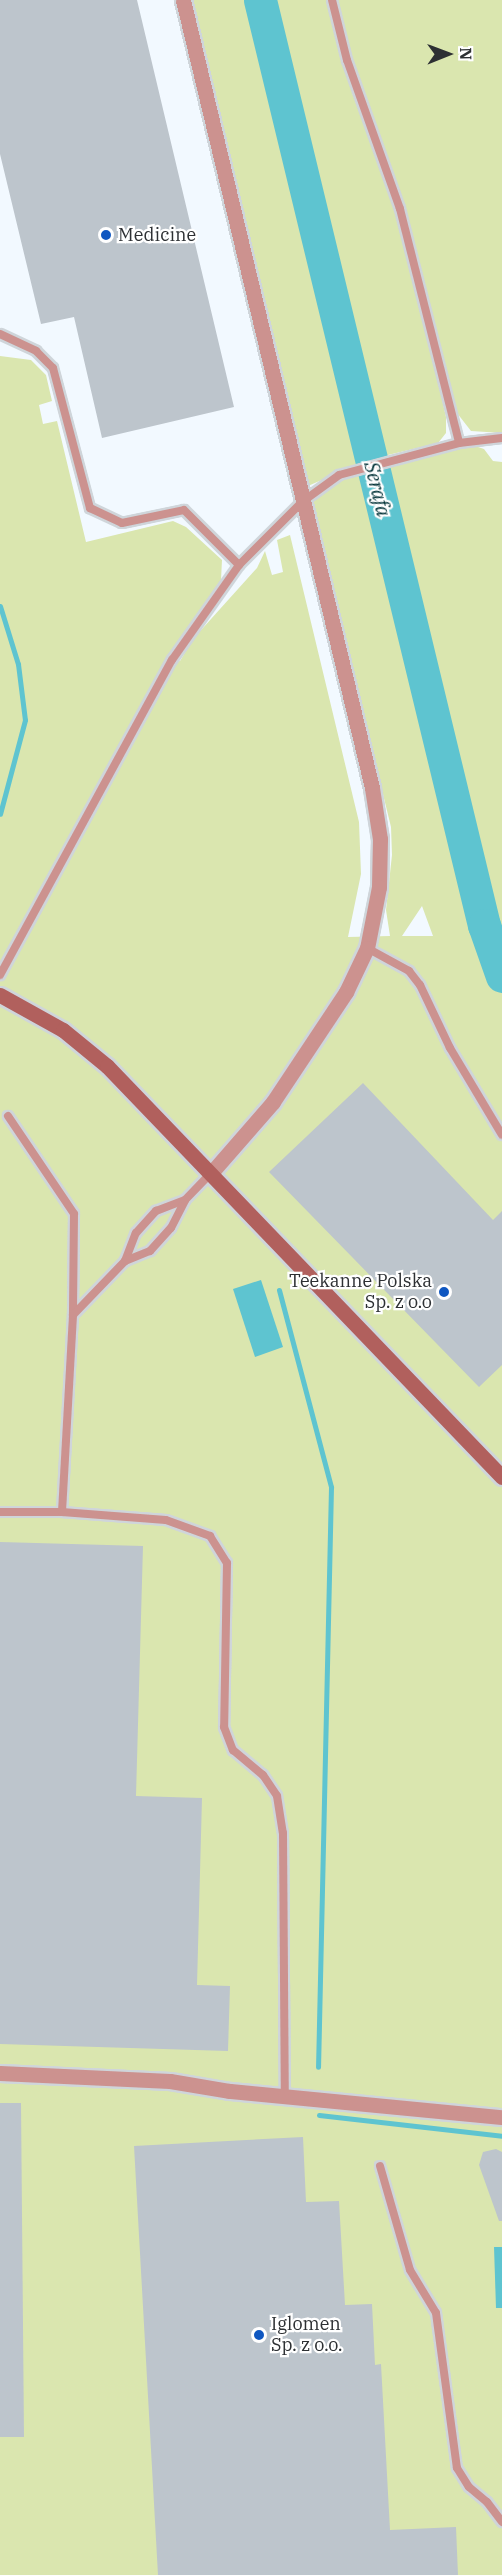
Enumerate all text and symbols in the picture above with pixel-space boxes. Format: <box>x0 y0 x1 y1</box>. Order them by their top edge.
north arrow <box>418 24 478 84</box>
text: N <box>456 47 476 60</box>
place label: Medicine <box>118 224 196 246</box>
marker: Medicine <box>99 228 113 242</box>
water label: Serafa <box>360 459 396 519</box>
place label: Teekanne Polska Sp. z o.o <box>289 1271 432 1314</box>
marker: Teekanne Polska Sp. z o.o <box>437 1285 451 1299</box>
place label: Iglomen Sp. z o.o. <box>271 2314 343 2356</box>
marker: Iglomen Sp. z o.o. <box>252 2328 266 2342</box>

